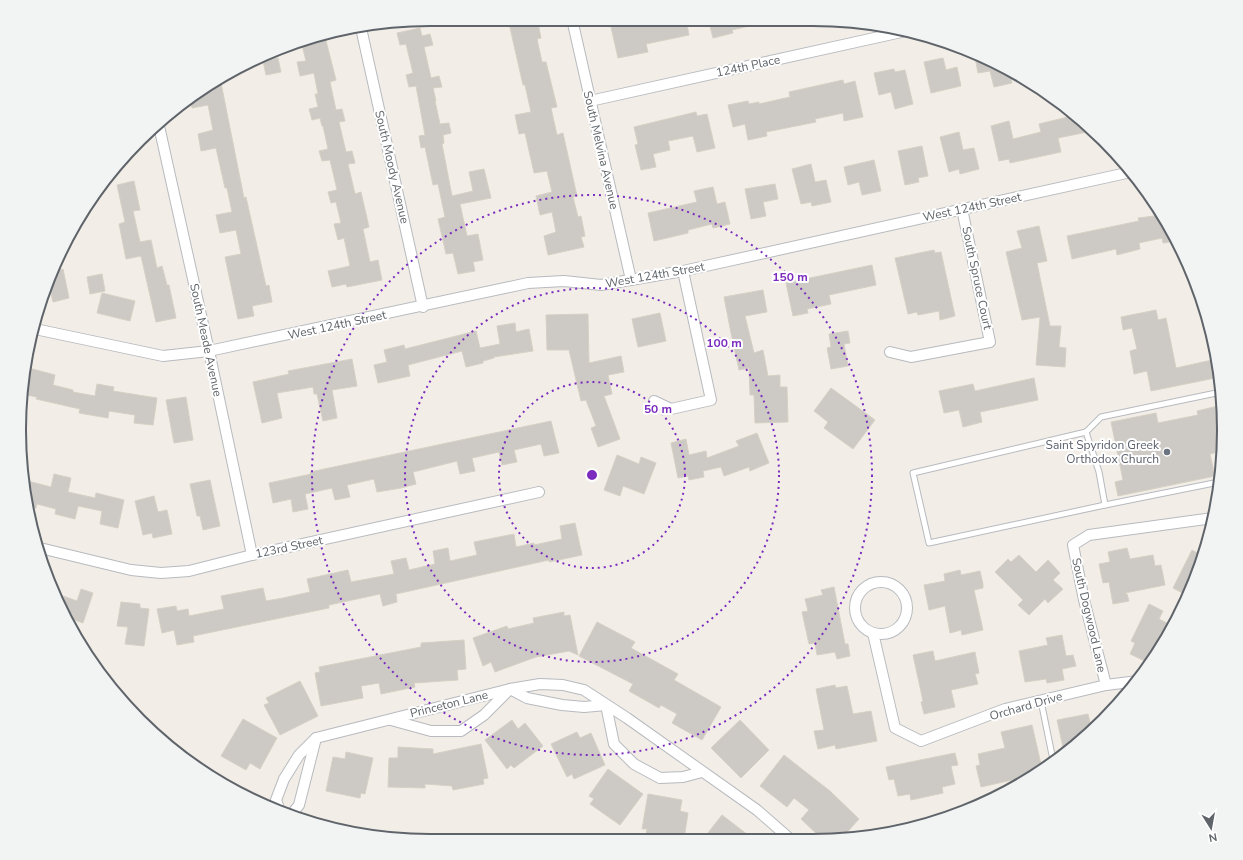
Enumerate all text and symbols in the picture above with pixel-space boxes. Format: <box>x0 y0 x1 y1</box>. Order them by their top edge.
street label: 124th Place <box>715 51 781 81</box>
street label: South Melvina Avenue <box>580 89 622 211</box>
street label: South Moody Avenue <box>371 109 413 225</box>
street label: West 124th Street <box>921 189 1024 225</box>
street label: South Spruce Court <box>958 225 996 332</box>
street label: West 124th Street <box>604 258 707 292</box>
text: 150 m <box>772 269 808 285</box>
street label: South Meade Avenue <box>186 282 226 398</box>
street label: West 124th Street <box>286 307 389 343</box>
text: 100 m <box>706 335 742 351</box>
text: 50 m <box>644 401 672 417</box>
place label: Saint Spyridon Greek Orthodox Church <box>1046 437 1160 467</box>
marker: Saint Spyridon Greek Orthodox Church <box>1162 447 1172 457</box>
centre of rings <box>585 468 599 482</box>
street label: 123rd Street <box>254 532 325 562</box>
street label: South Dogwood Lane <box>1068 556 1110 674</box>
street label: Princeton Lane <box>408 687 490 721</box>
street label: Orchard Drive <box>988 688 1064 724</box>
north arrow <box>1191 808 1231 848</box>
text: N <box>1207 829 1218 845</box>

